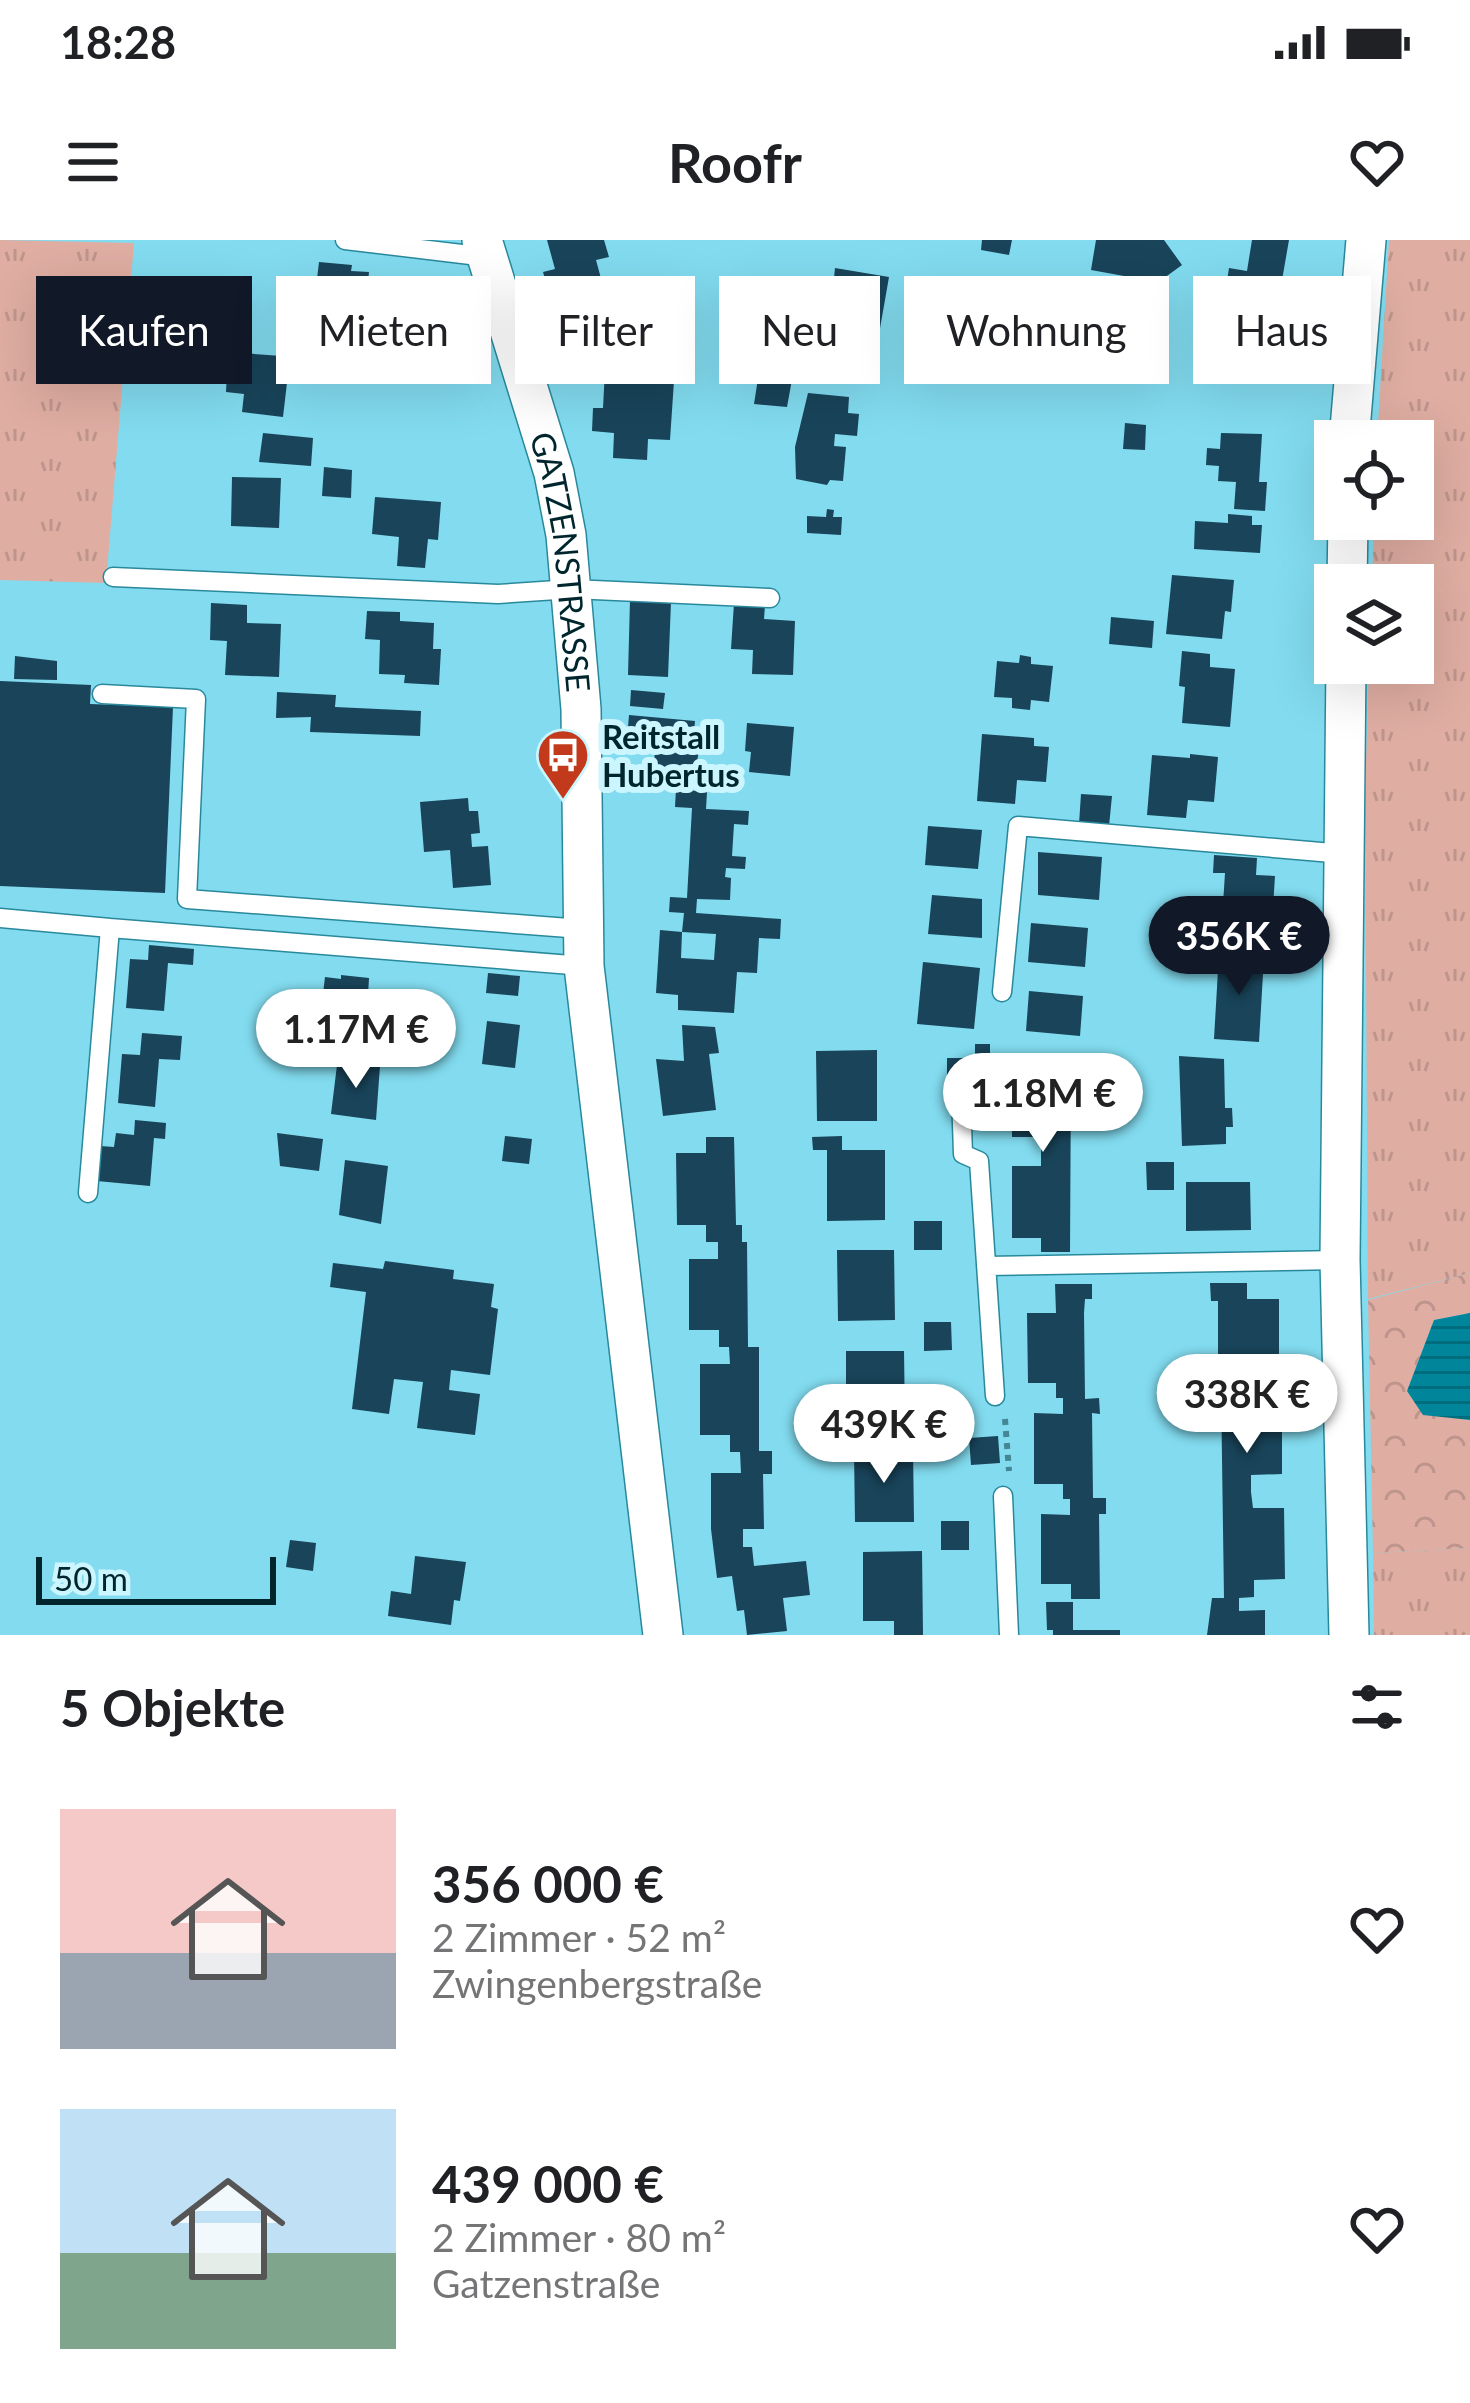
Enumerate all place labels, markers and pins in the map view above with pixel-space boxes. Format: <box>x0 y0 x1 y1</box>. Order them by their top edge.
place label: Reitstall Hubertus <box>602 716 740 794</box>
bus stop icon: Reitstall Hubertus <box>535 727 591 801</box>
pin: 356K € <box>1141 896 1337 998</box>
pin: 1.17M € <box>245 989 467 1091</box>
pin: 1.18M € <box>932 1053 1154 1155</box>
pin: 338K € <box>1149 1354 1345 1456</box>
pin: 439K € <box>786 1384 982 1486</box>

